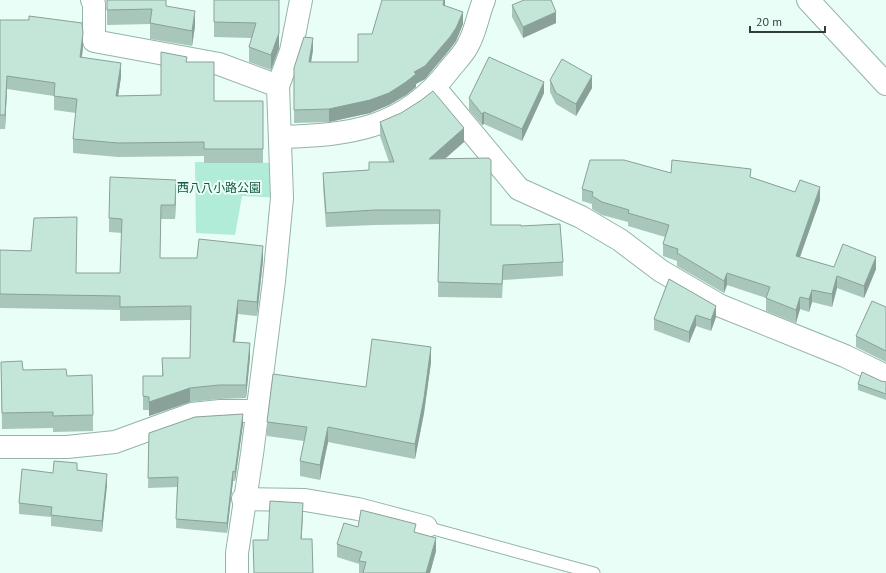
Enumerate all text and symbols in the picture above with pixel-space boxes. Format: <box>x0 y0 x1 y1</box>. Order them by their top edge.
scale bar <box>750 8 825 34</box>
text: 20 m <box>756 14 782 29</box>
park label: 西八八小路公園 <box>177 180 261 195</box>

